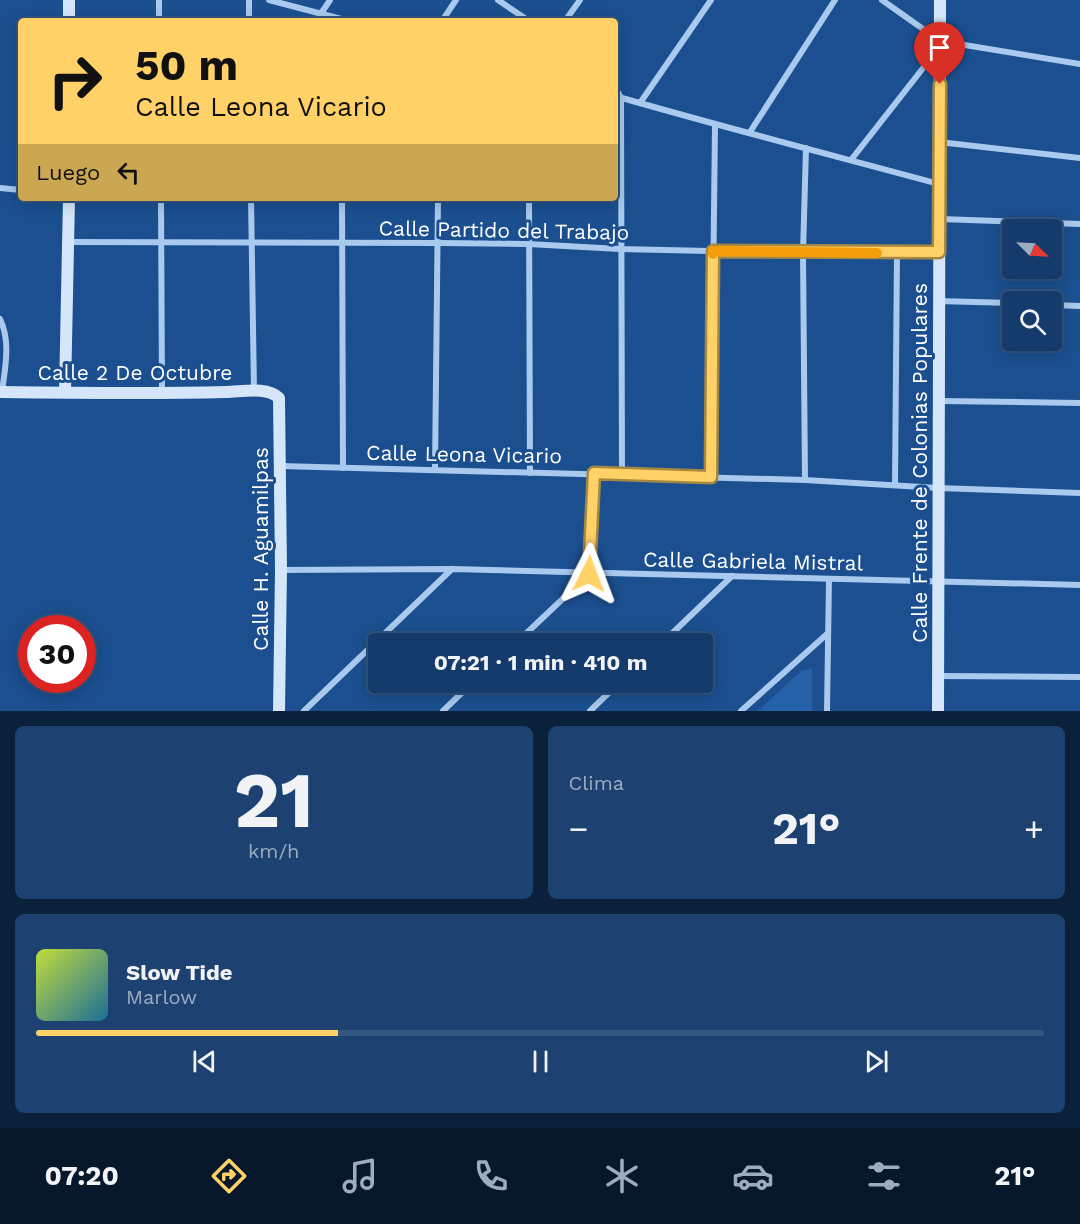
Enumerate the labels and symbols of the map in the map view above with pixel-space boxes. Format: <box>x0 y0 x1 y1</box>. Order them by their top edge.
pin <box>914 22 965 84</box>
street label: Calle Partido del Trabajo <box>379 215 629 245</box>
north arrow <box>1002 219 1062 279</box>
street label: Calle Frente de Colonias Populares <box>907 283 932 643</box>
street label: Calle 2 De Octubre <box>38 360 232 385</box>
street label: Calle Leona Vicario <box>366 440 562 468</box>
street label: Calle H. Aguamilpas <box>248 447 273 651</box>
position arrow <box>557 542 621 606</box>
street label: Calle Gabriela Mistral <box>643 547 864 575</box>
speed limit sign: 30 <box>18 615 96 693</box>

